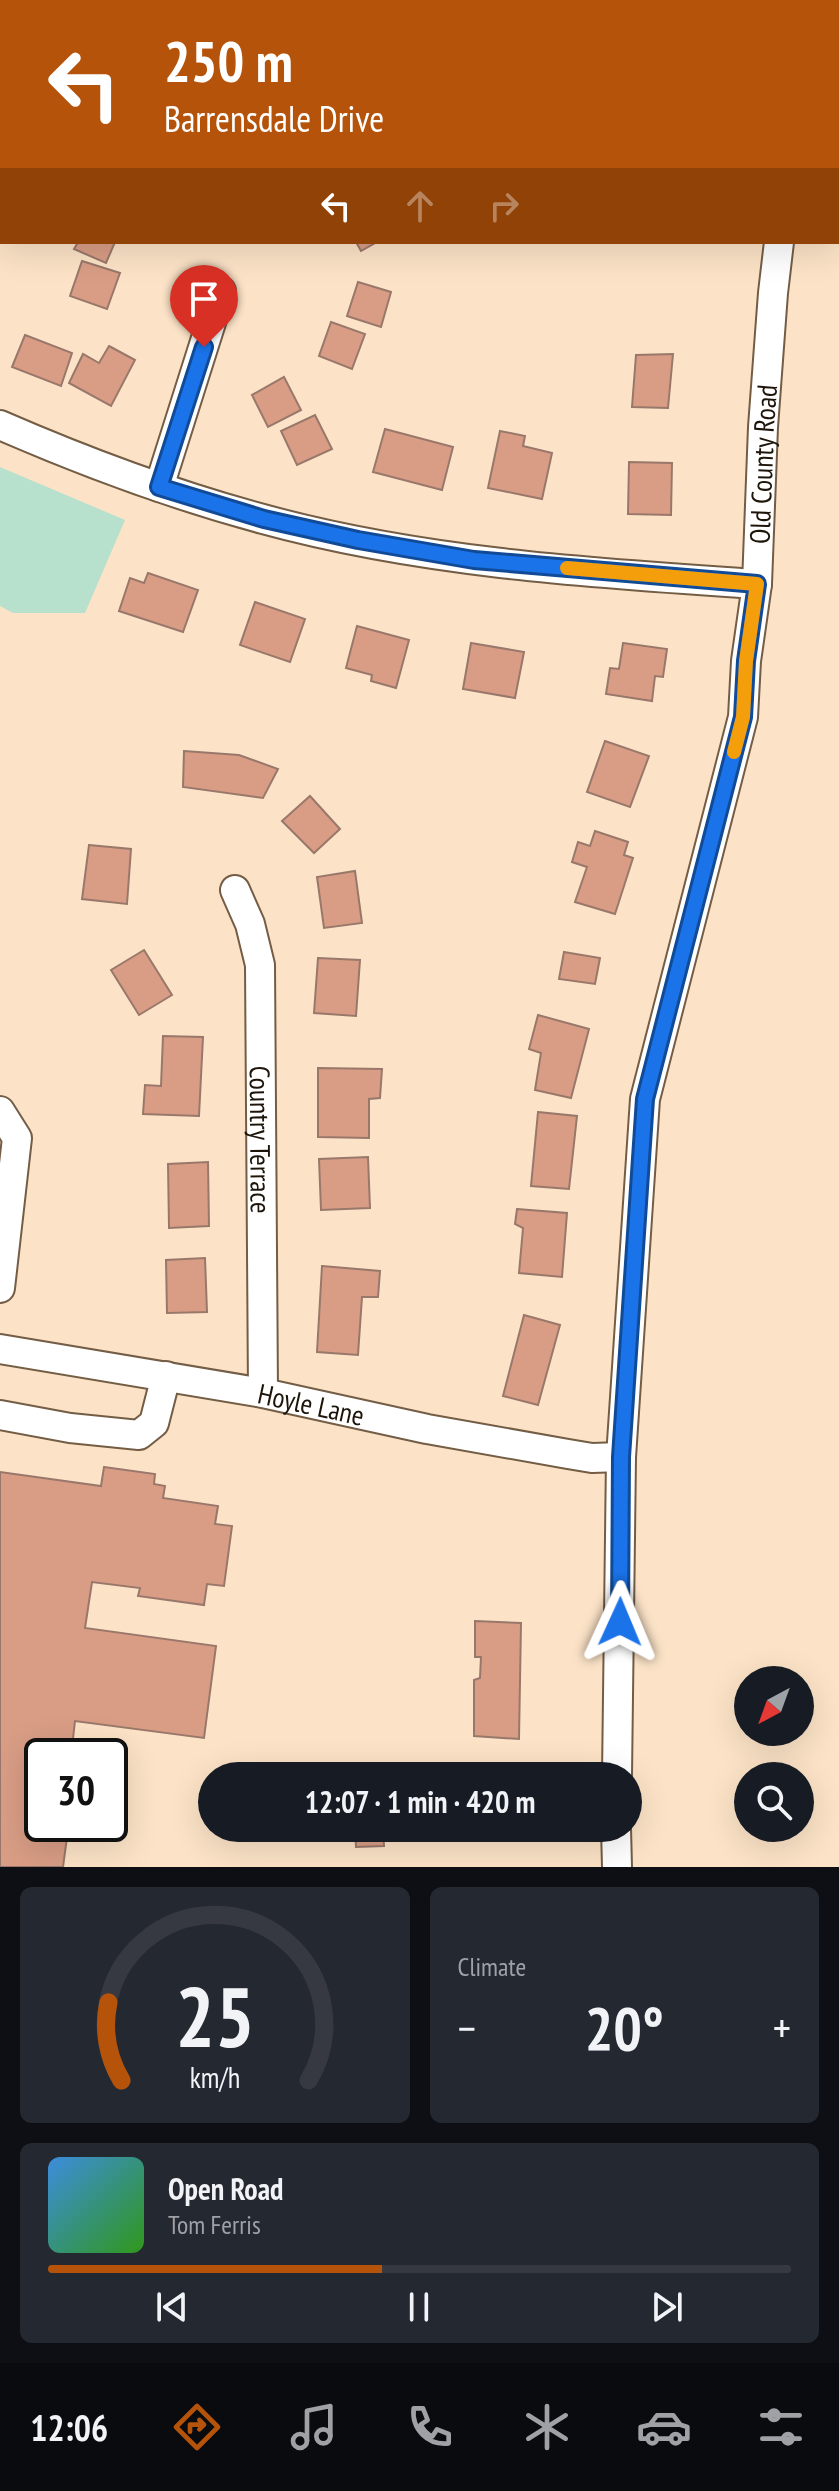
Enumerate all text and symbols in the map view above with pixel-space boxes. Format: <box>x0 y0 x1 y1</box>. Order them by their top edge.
text: 250 m <box>164 25 293 97</box>
icon: left <box>32 32 136 136</box>
text: Barrensdale Drive <box>164 95 384 142</box>
icon: left <box>314 184 358 228</box>
icon: ahead <box>398 184 442 228</box>
icon: right <box>482 184 526 228</box>
pin <box>170 265 238 347</box>
icon: arrive <box>182 277 226 321</box>
street label: Old County Road <box>740 383 785 545</box>
street label: Country Terrace <box>242 1066 280 1214</box>
street label: Hoyle Lane <box>255 1374 368 1433</box>
position arrow <box>578 1580 662 1664</box>
north arrow <box>734 1666 814 1746</box>
map controls <box>734 1666 814 1842</box>
speed limit sign: 30 <box>24 1738 128 1842</box>
button: search <box>734 1762 814 1842</box>
text: 12:07 · 1 min · 420 m <box>305 1782 535 1821</box>
text: Climate <box>458 1950 526 1983</box>
text: 25 <box>175 1962 255 2070</box>
text: 20° <box>585 1989 664 2067</box>
text: − <box>458 1999 476 2056</box>
text: + <box>773 1999 791 2056</box>
text: km/h <box>189 2059 240 2096</box>
text: Open Road <box>168 2169 283 2208</box>
text: Tom Ferris <box>168 2208 261 2241</box>
icon: previous <box>150 2285 194 2329</box>
icon: pause <box>397 2285 441 2329</box>
icon: next <box>645 2285 689 2329</box>
icon: directions <box>169 2399 225 2455</box>
icon: music <box>286 2399 342 2455</box>
icon: phone <box>402 2399 458 2455</box>
icon: climate <box>519 2399 575 2455</box>
icon: car <box>636 2399 692 2455</box>
icon: filters <box>753 2399 809 2455</box>
text: 12:06 <box>30 2404 108 2451</box>

